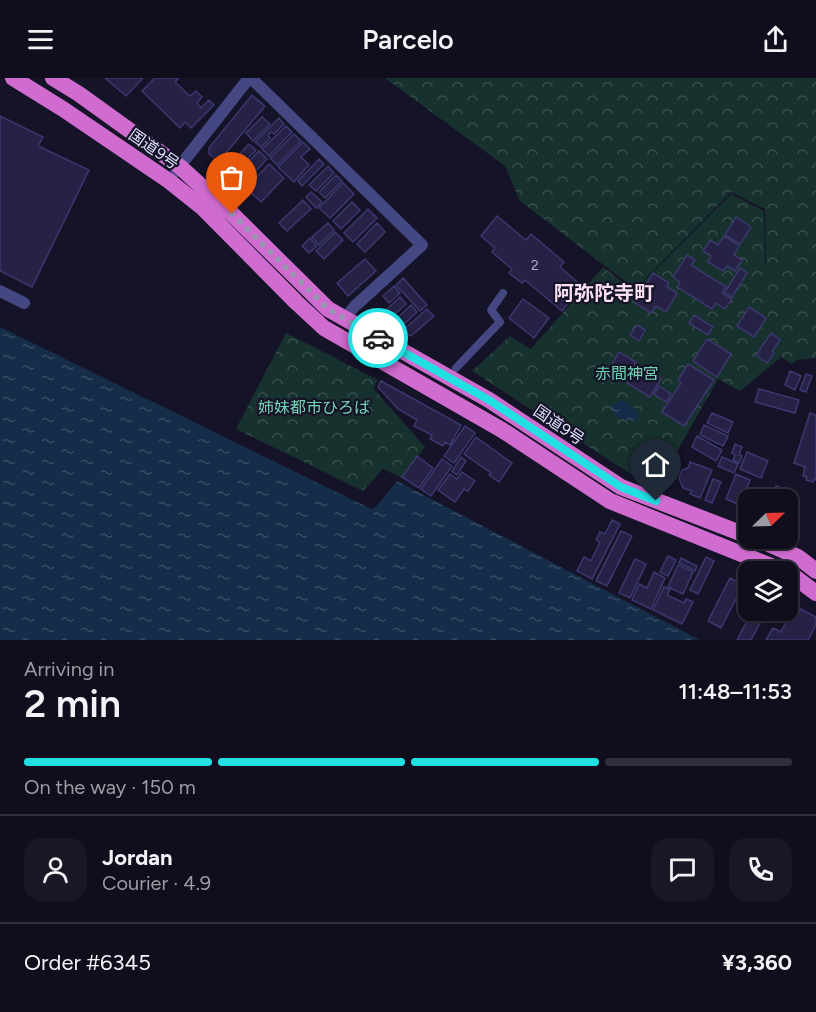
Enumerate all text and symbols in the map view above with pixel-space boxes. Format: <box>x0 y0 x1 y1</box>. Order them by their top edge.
icon: menu <box>24 23 57 56</box>
text: Parcelo <box>362 23 454 56</box>
icon: share <box>759 23 792 56</box>
street label: 国道9号 <box>125 125 183 173</box>
pin <box>206 152 257 214</box>
icon: bag <box>215 161 248 194</box>
house number: 2 <box>531 257 539 274</box>
district label: 阿弥陀寺町 <box>554 281 654 305</box>
courier <box>348 308 408 368</box>
icon: car <box>362 322 395 355</box>
park label: 赤間神宮 <box>595 364 659 383</box>
park label: 姉妹都市ひろば <box>258 398 370 417</box>
street label: 国道9号 <box>530 401 588 449</box>
pin <box>630 439 681 501</box>
icon: home <box>639 448 672 481</box>
north arrow <box>738 489 798 549</box>
map controls <box>738 489 798 621</box>
button: layers <box>738 561 798 621</box>
text: Arriving in <box>24 657 114 681</box>
text: 11:48–11:53 <box>678 678 792 705</box>
text: 2 min <box>24 680 121 727</box>
text: On the way · 150 m <box>24 775 196 799</box>
button: person <box>24 838 87 901</box>
button: chat <box>651 838 714 901</box>
button: phone <box>729 838 792 901</box>
text: Jordan <box>102 844 173 871</box>
text: Courier · 4.9 <box>102 871 211 895</box>
text: Order #6345 <box>24 949 151 976</box>
text: ¥3,360 <box>722 949 792 976</box>

